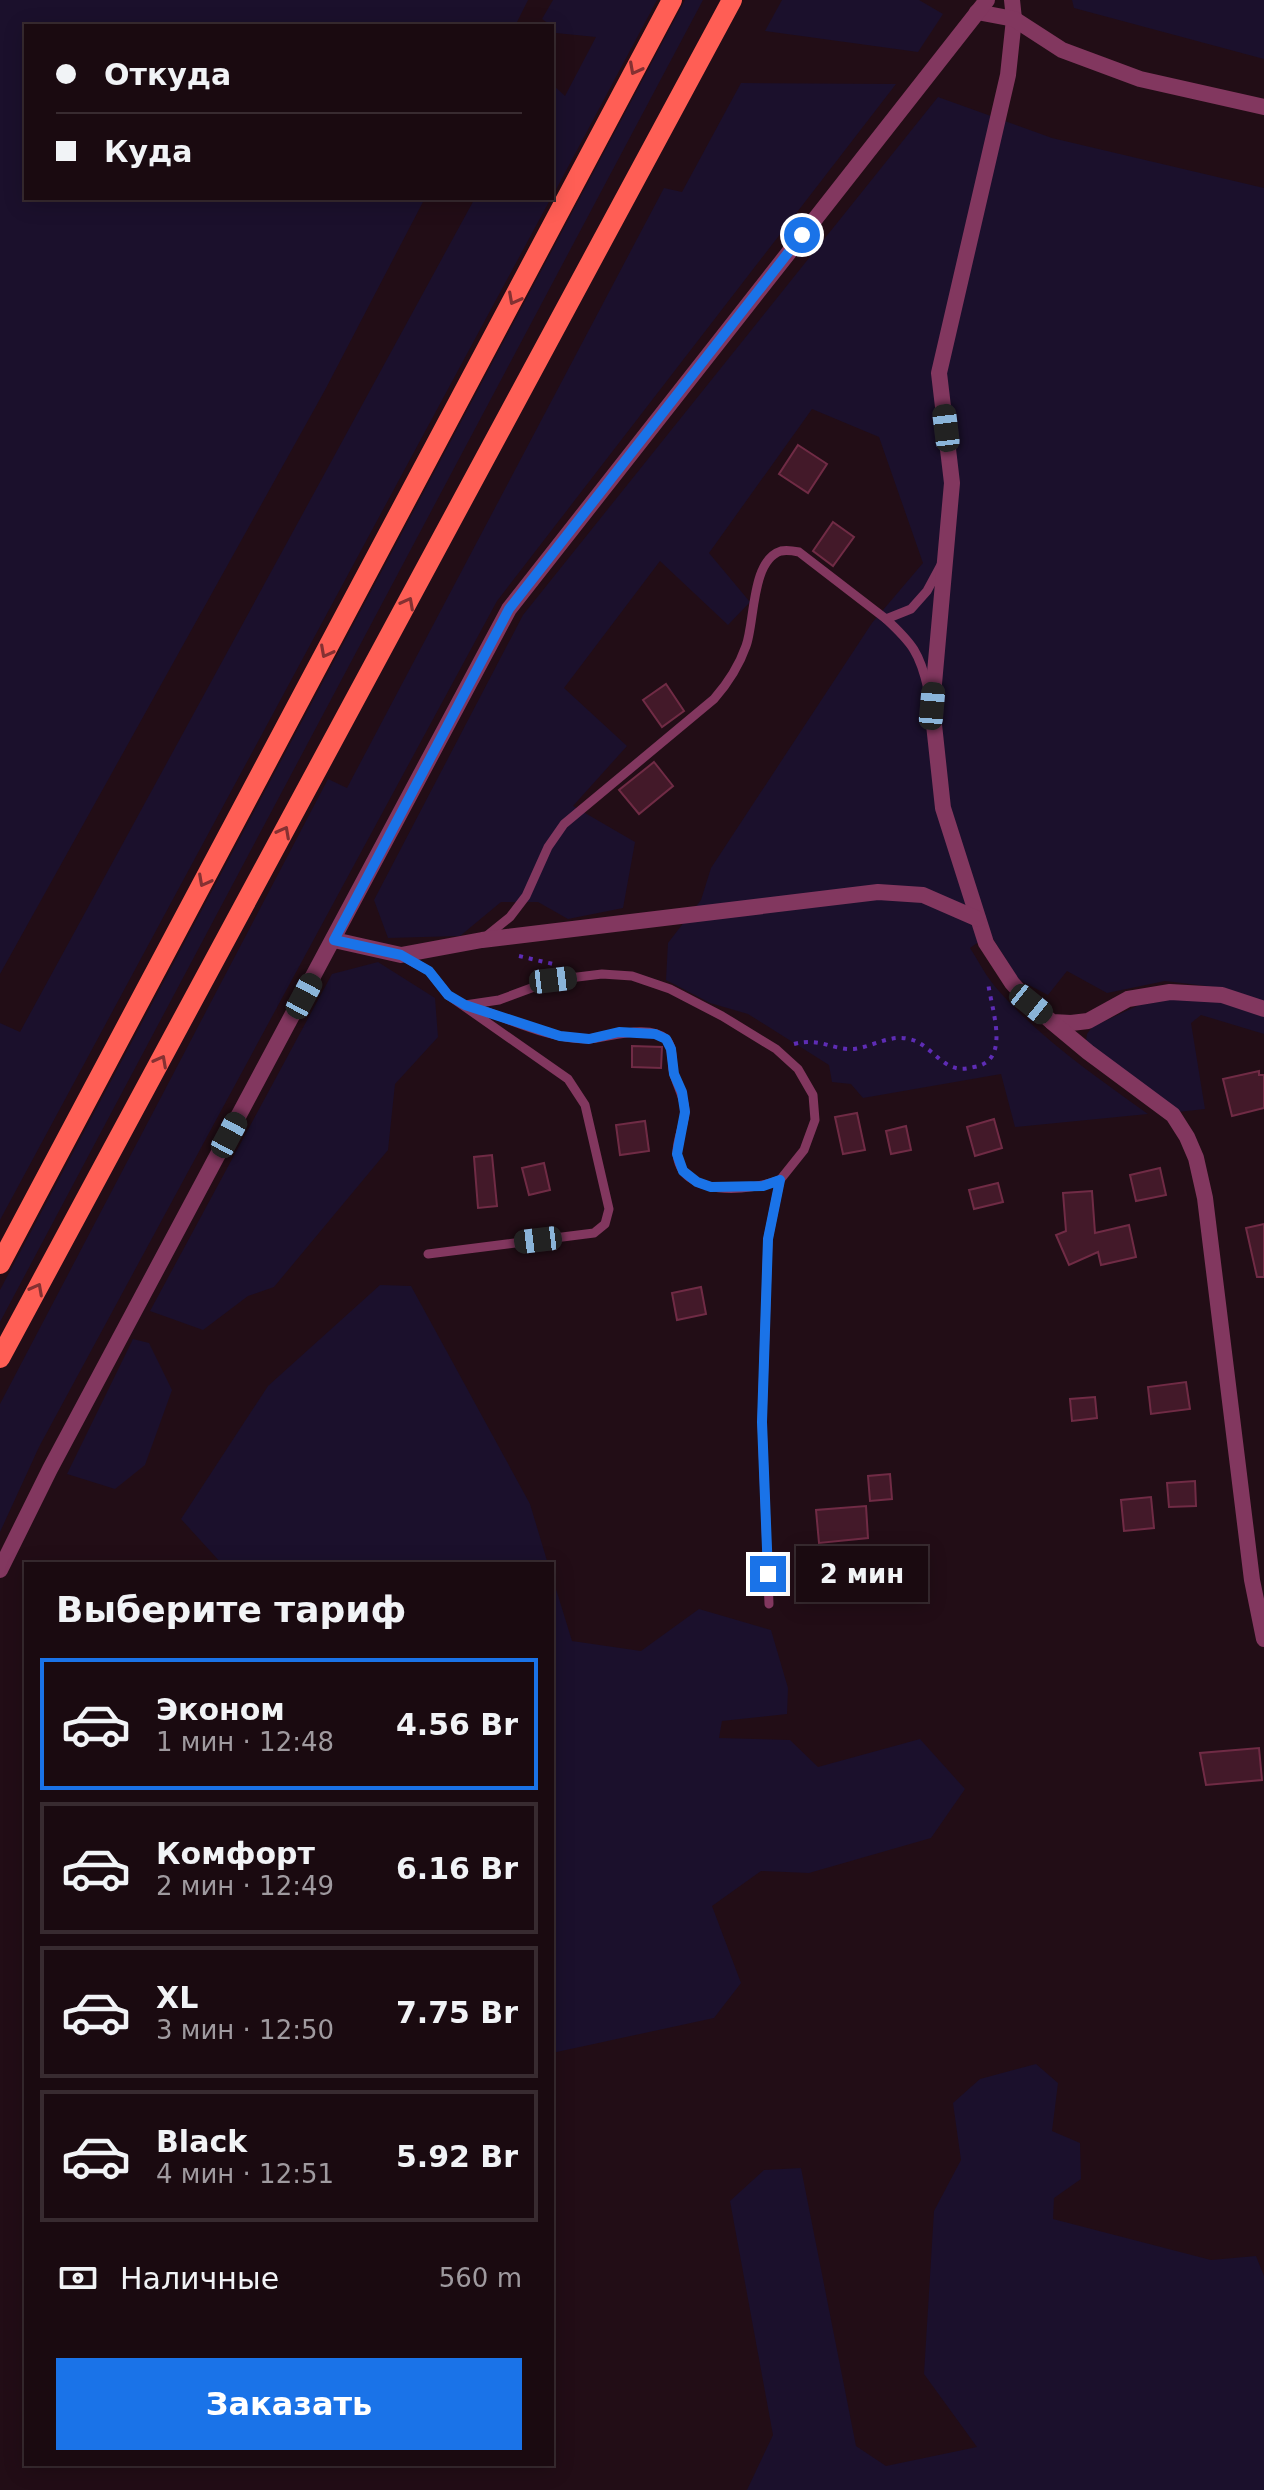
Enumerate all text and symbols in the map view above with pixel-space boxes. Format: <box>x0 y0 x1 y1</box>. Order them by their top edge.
text: Откуда <box>104 57 231 92</box>
one-way arrow <box>630 61 645 75</box>
text: Куда <box>104 134 193 169</box>
route start <box>784 217 820 253</box>
one-way arrow <box>508 290 523 305</box>
car <box>931 403 961 453</box>
one-way arrow <box>398 598 414 612</box>
one-way arrow <box>320 643 336 657</box>
car <box>918 681 946 731</box>
one-way arrow <box>275 826 290 840</box>
one-way arrow <box>198 873 213 888</box>
car <box>528 965 578 995</box>
car <box>282 969 326 1023</box>
car <box>1005 980 1057 1028</box>
one-way arrow <box>151 1054 166 1069</box>
car <box>207 1108 251 1162</box>
car <box>513 1225 563 1255</box>
one-way arrow <box>27 1284 43 1298</box>
callout: 2 мин <box>796 1546 928 1602</box>
route end <box>750 1556 786 1592</box>
text: 2 мин <box>820 1559 904 1589</box>
text: Выберите тариф <box>56 1589 406 1630</box>
icon: car <box>60 1688 132 1760</box>
text: Эконом <box>156 1692 285 1727</box>
text: 4.56 Br <box>396 1707 518 1742</box>
text: 1 мин · 12:48 <box>156 1727 334 1757</box>
icon: car <box>60 1832 132 1904</box>
text: Комфорт <box>156 1836 315 1871</box>
text: 6.16 Br <box>396 1851 518 1886</box>
text: 2 мин · 12:49 <box>156 1871 334 1901</box>
icon: car <box>60 1976 132 2048</box>
text: XL <box>156 1980 198 2015</box>
text: 7.75 Br <box>396 1995 518 2030</box>
text: 3 мин · 12:50 <box>156 2015 334 2045</box>
icon: car <box>60 2120 132 2192</box>
text: Black <box>156 2124 247 2159</box>
text: 5.92 Br <box>396 2139 518 2174</box>
text: 4 мин · 12:51 <box>156 2159 334 2189</box>
icon: cash <box>56 2256 100 2300</box>
text: Наличные <box>120 2261 279 2296</box>
text: 560 m <box>439 2263 522 2293</box>
button: Заказать <box>56 2358 522 2450</box>

